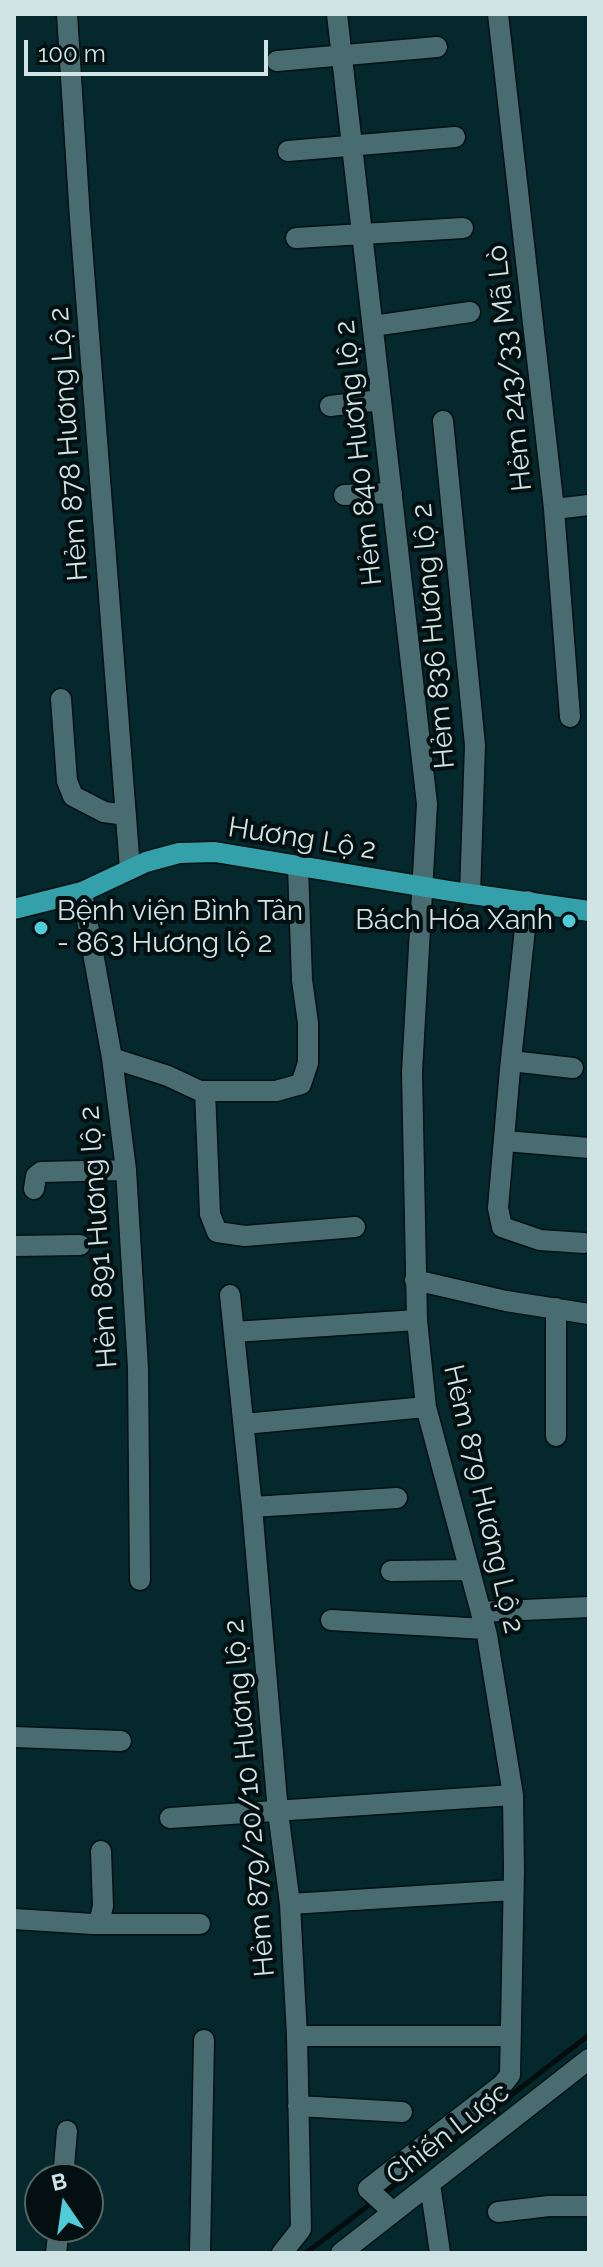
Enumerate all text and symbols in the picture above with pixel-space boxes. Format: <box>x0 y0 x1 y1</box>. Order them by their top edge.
scale bar <box>28 24 272 74</box>
text: 100 m <box>38 39 106 68</box>
street label: Hẻm 243/33 Mã Lò <box>480 243 540 493</box>
street label: Hẻm 878 Hương Lộ 2 <box>43 306 95 582</box>
street label: Hẻm 840 Hương lộ 2 <box>328 319 390 587</box>
street label: Hẻm 836 Hương lộ 2 <box>406 502 462 770</box>
street label: Hương Lộ 2 <box>226 811 378 867</box>
place label: Bệnh viện Bình Tân - 863 Hương lộ 2 <box>57 895 303 961</box>
place label: Bách Hóa Xanh <box>355 904 553 938</box>
marker: Bách Hóa Xanh <box>560 912 578 930</box>
marker: Bệnh viện Bình Tân - 863 Hương lộ 2 <box>32 919 50 937</box>
street label: Hẻm 891 Hương lộ 2 <box>73 1105 125 1369</box>
street label: Hẻm 879 Hương Lộ 2 <box>436 1362 530 1636</box>
street label: Hẻm 879/20/10 Hương lộ 2 <box>218 1618 282 1978</box>
street label: Chiến Lược <box>380 2076 516 2192</box>
north arrow <box>24 2163 104 2243</box>
text: B <box>49 2167 69 2196</box>

